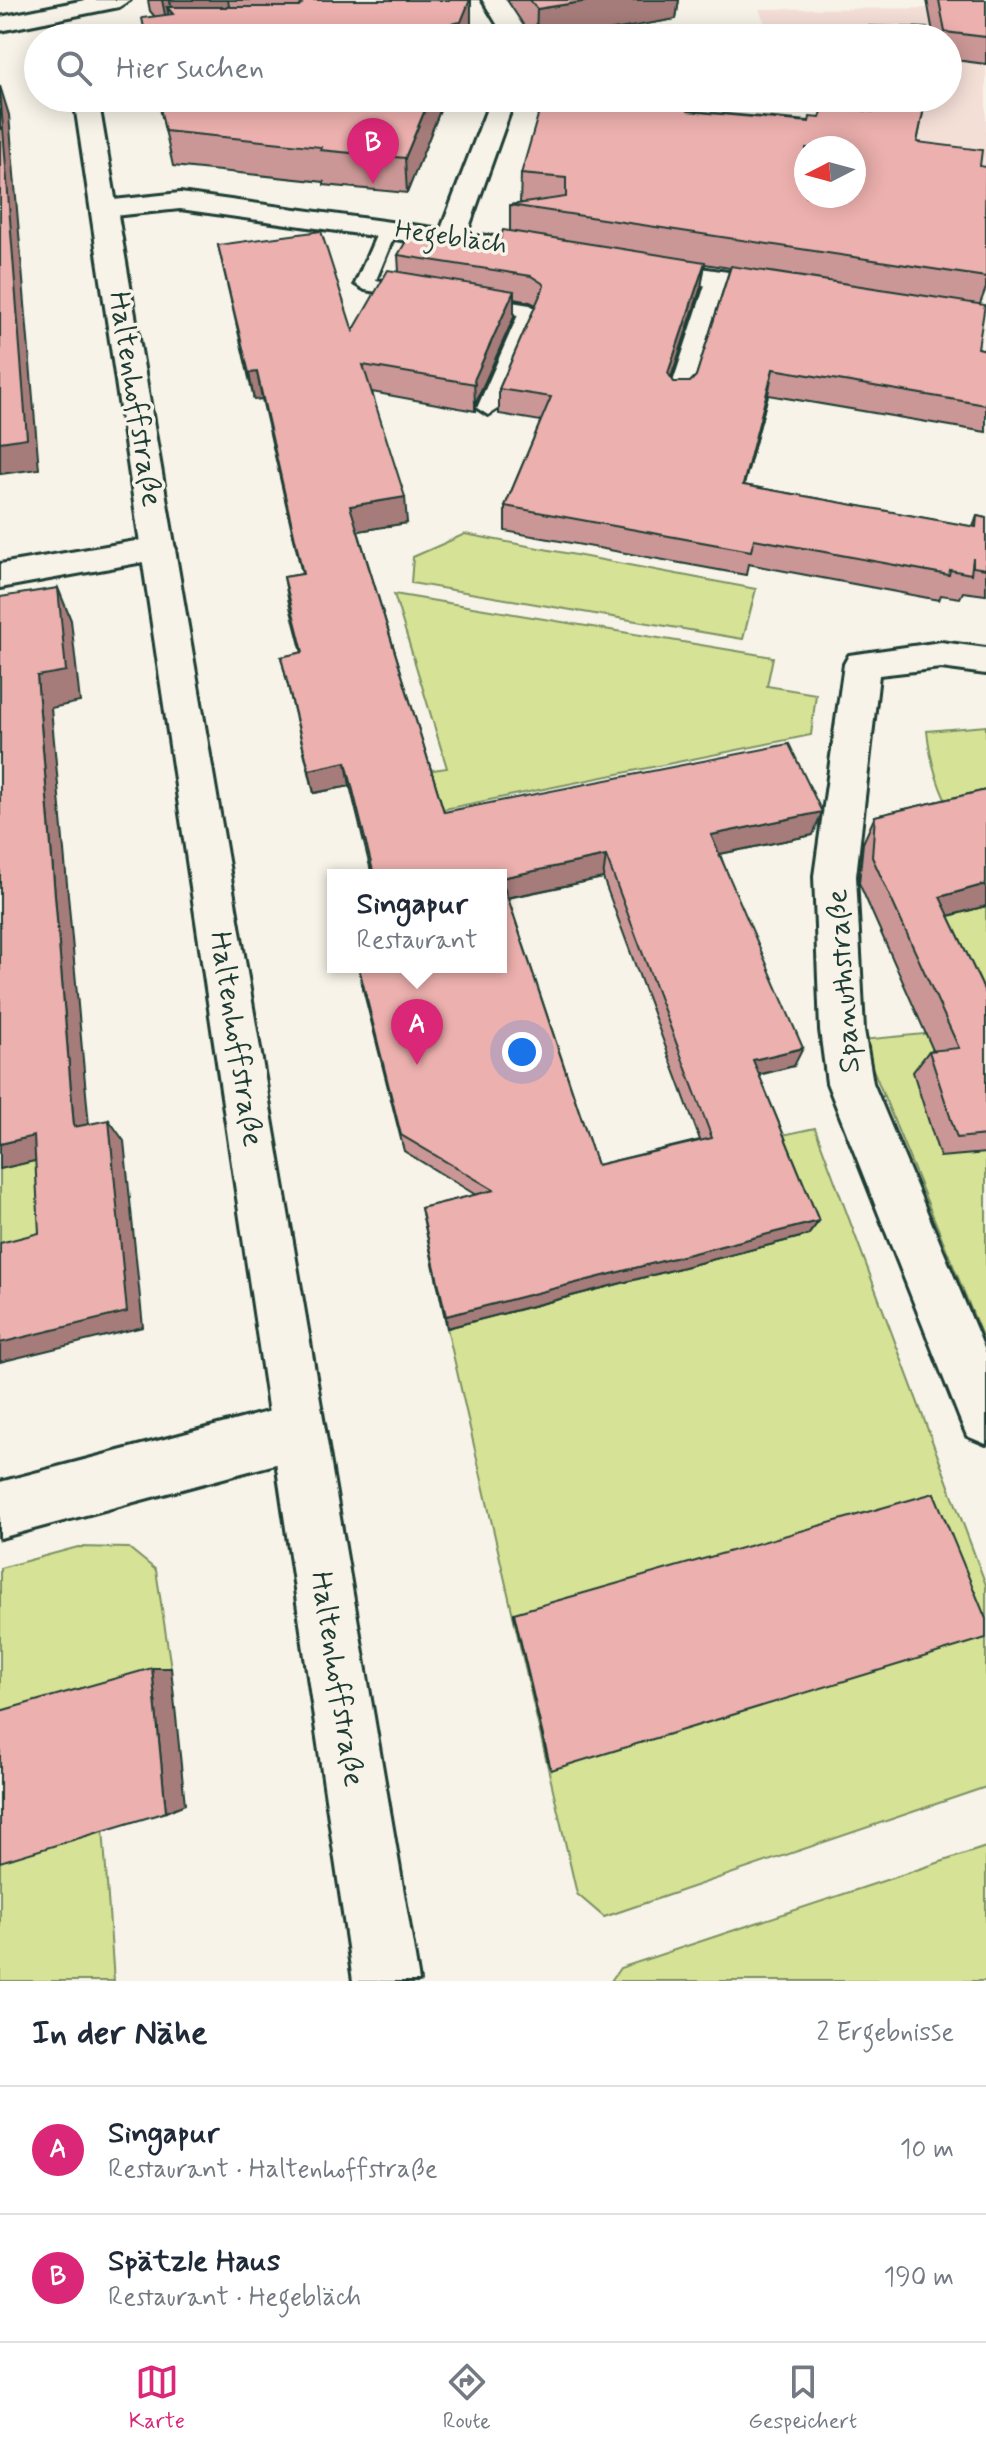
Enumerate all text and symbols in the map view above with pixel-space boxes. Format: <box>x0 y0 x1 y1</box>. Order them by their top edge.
search box <box>24 24 962 112</box>
icon: search <box>52 46 96 90</box>
text: Hier suchen <box>116 49 264 88</box>
pin: B <box>347 118 399 184</box>
north arrow <box>794 136 866 208</box>
street label: Hegebläch <box>393 213 509 266</box>
street label: Haltenhoffstraße <box>99 289 171 509</box>
popup <box>327 869 507 973</box>
text: Singapur <box>357 885 468 924</box>
street label: Spanuthstraße <box>818 888 870 1074</box>
text: Restaurant <box>357 924 477 958</box>
street label: Haltenhoffstraße <box>200 929 272 1149</box>
pin: A <box>391 999 443 1065</box>
your location <box>502 1032 542 1072</box>
street label: Haltenhoffstraße <box>301 1569 373 1789</box>
text: In der Nähe <box>32 2011 207 2056</box>
text: 2 Ergebnisse <box>816 2016 954 2050</box>
text: Singapur <box>108 2114 219 2153</box>
text: A <box>49 2133 67 2167</box>
text: 10 m <box>900 2133 954 2167</box>
text: Restaurant · Haltenhoffstraße <box>108 2153 437 2187</box>
text: Spätzle Haus <box>108 2242 280 2281</box>
text: B <box>50 2261 66 2295</box>
text: 190 m <box>884 2261 954 2295</box>
text: Restaurant · Hegebläch <box>108 2281 361 2315</box>
tab: Karte <box>129 2360 185 2436</box>
tab: Route <box>443 2360 491 2436</box>
tab: Gespeichert <box>748 2360 857 2436</box>

